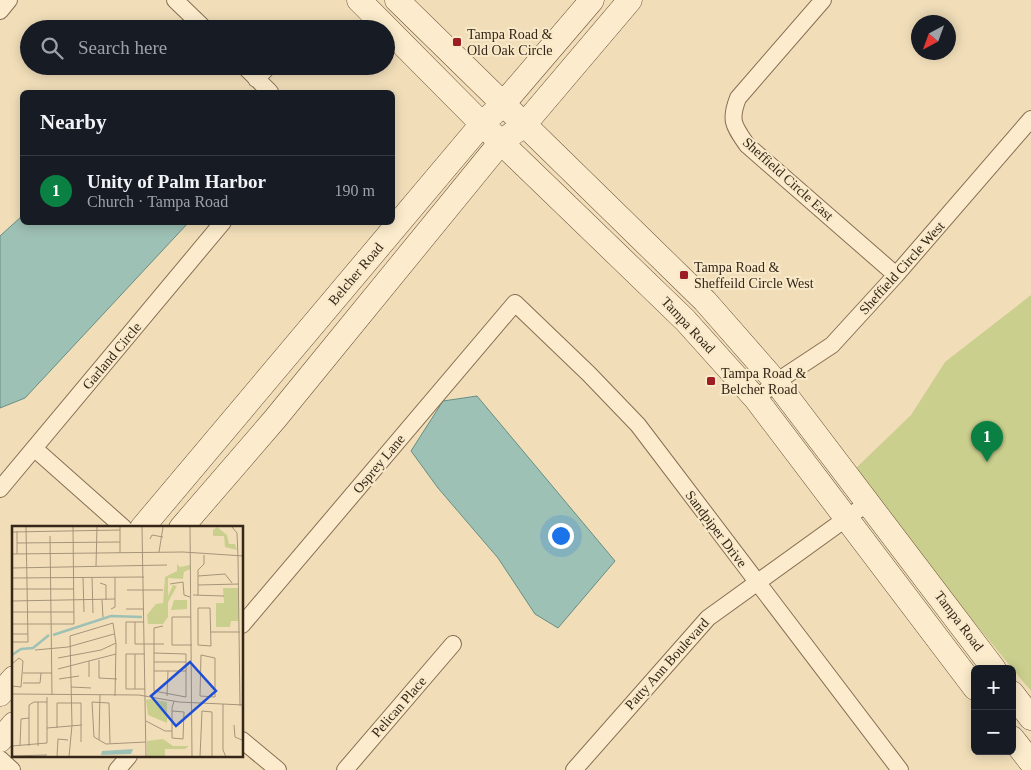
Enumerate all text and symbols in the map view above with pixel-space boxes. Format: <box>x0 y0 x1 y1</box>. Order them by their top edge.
north arrow <box>911 15 956 60</box>
search box <box>20 20 395 75</box>
place label: Tampa Road & Old Oak Circle <box>467 27 553 58</box>
icon: search <box>38 34 66 62</box>
marker: Tampa Road & Old Oak Circle <box>451 36 463 48</box>
text: Search here <box>78 37 167 58</box>
text: Nearby <box>40 110 107 134</box>
street label: Sheffield Circle East <box>740 134 836 224</box>
text: Unity of Palm Harbor <box>87 171 266 192</box>
text: 1 <box>52 182 60 199</box>
text: 190 m <box>335 182 375 199</box>
text: Church · Tampa Road <box>87 193 228 210</box>
street label: Sheffield Circle West <box>856 218 948 317</box>
street label: Belcher Road <box>326 240 386 308</box>
place label: Tampa Road & Sheffeild Circle West <box>694 260 814 291</box>
marker: Tampa Road & Sheffeild Circle West <box>678 269 690 281</box>
street label: Tampa Road <box>658 294 718 356</box>
street label: Garland Circle <box>80 319 144 393</box>
place label: Tampa Road & Belcher Road <box>721 366 806 397</box>
marker: Tampa Road & Belcher Road <box>705 375 717 387</box>
pin: 1 <box>971 421 1003 462</box>
street label: Osprey Lane <box>350 432 408 496</box>
street label: Sandpiper Drive <box>682 488 750 570</box>
your location <box>548 523 574 549</box>
inset map <box>12 526 244 758</box>
street label: Tampa Road <box>932 588 986 654</box>
street label: Patty Ann Boulevard <box>622 615 712 713</box>
map controls <box>971 665 1016 755</box>
button: + <box>971 665 1016 710</box>
street label: Pelican Place <box>369 674 429 740</box>
button: − <box>971 710 1016 755</box>

